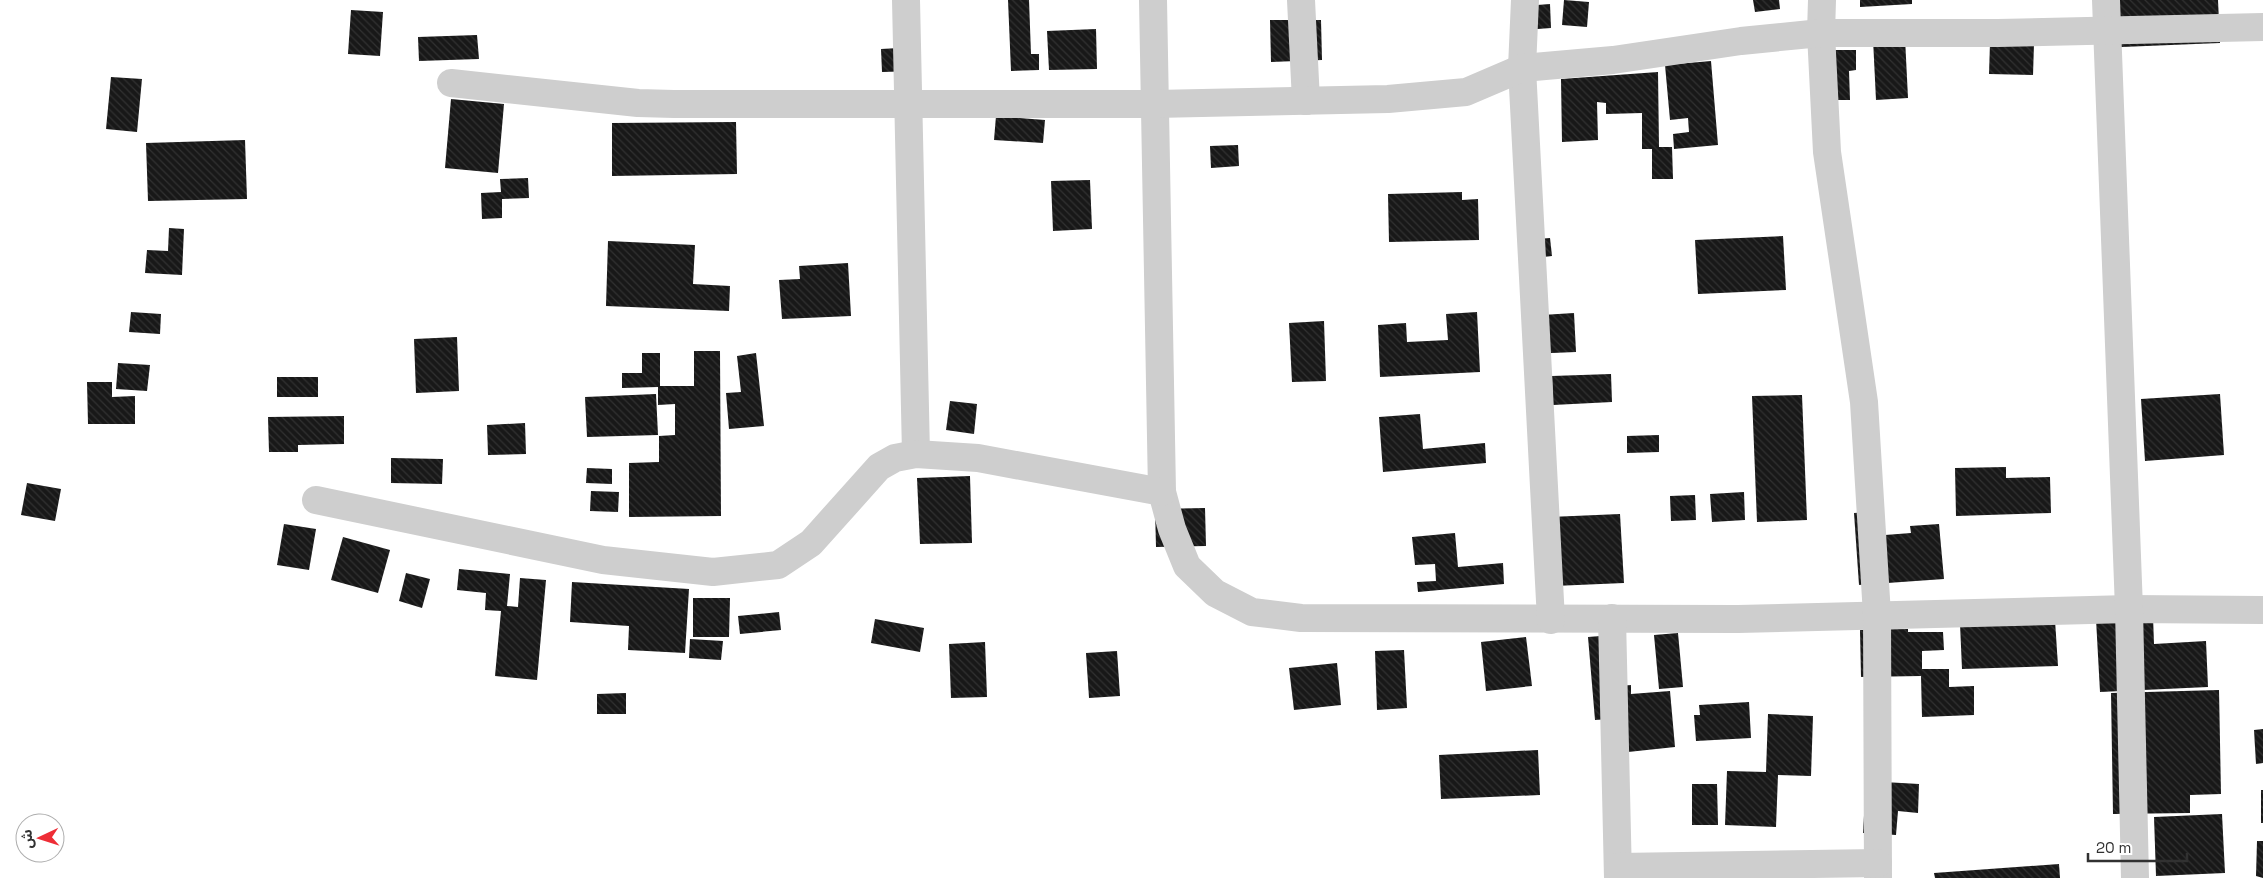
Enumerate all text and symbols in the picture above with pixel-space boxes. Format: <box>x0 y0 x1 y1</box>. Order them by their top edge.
north arrow <box>15 813 65 863</box>
text: ش <box>17 829 37 849</box>
scale bar <box>2088 830 2187 862</box>
text: 20 m <box>2096 838 2131 857</box>

